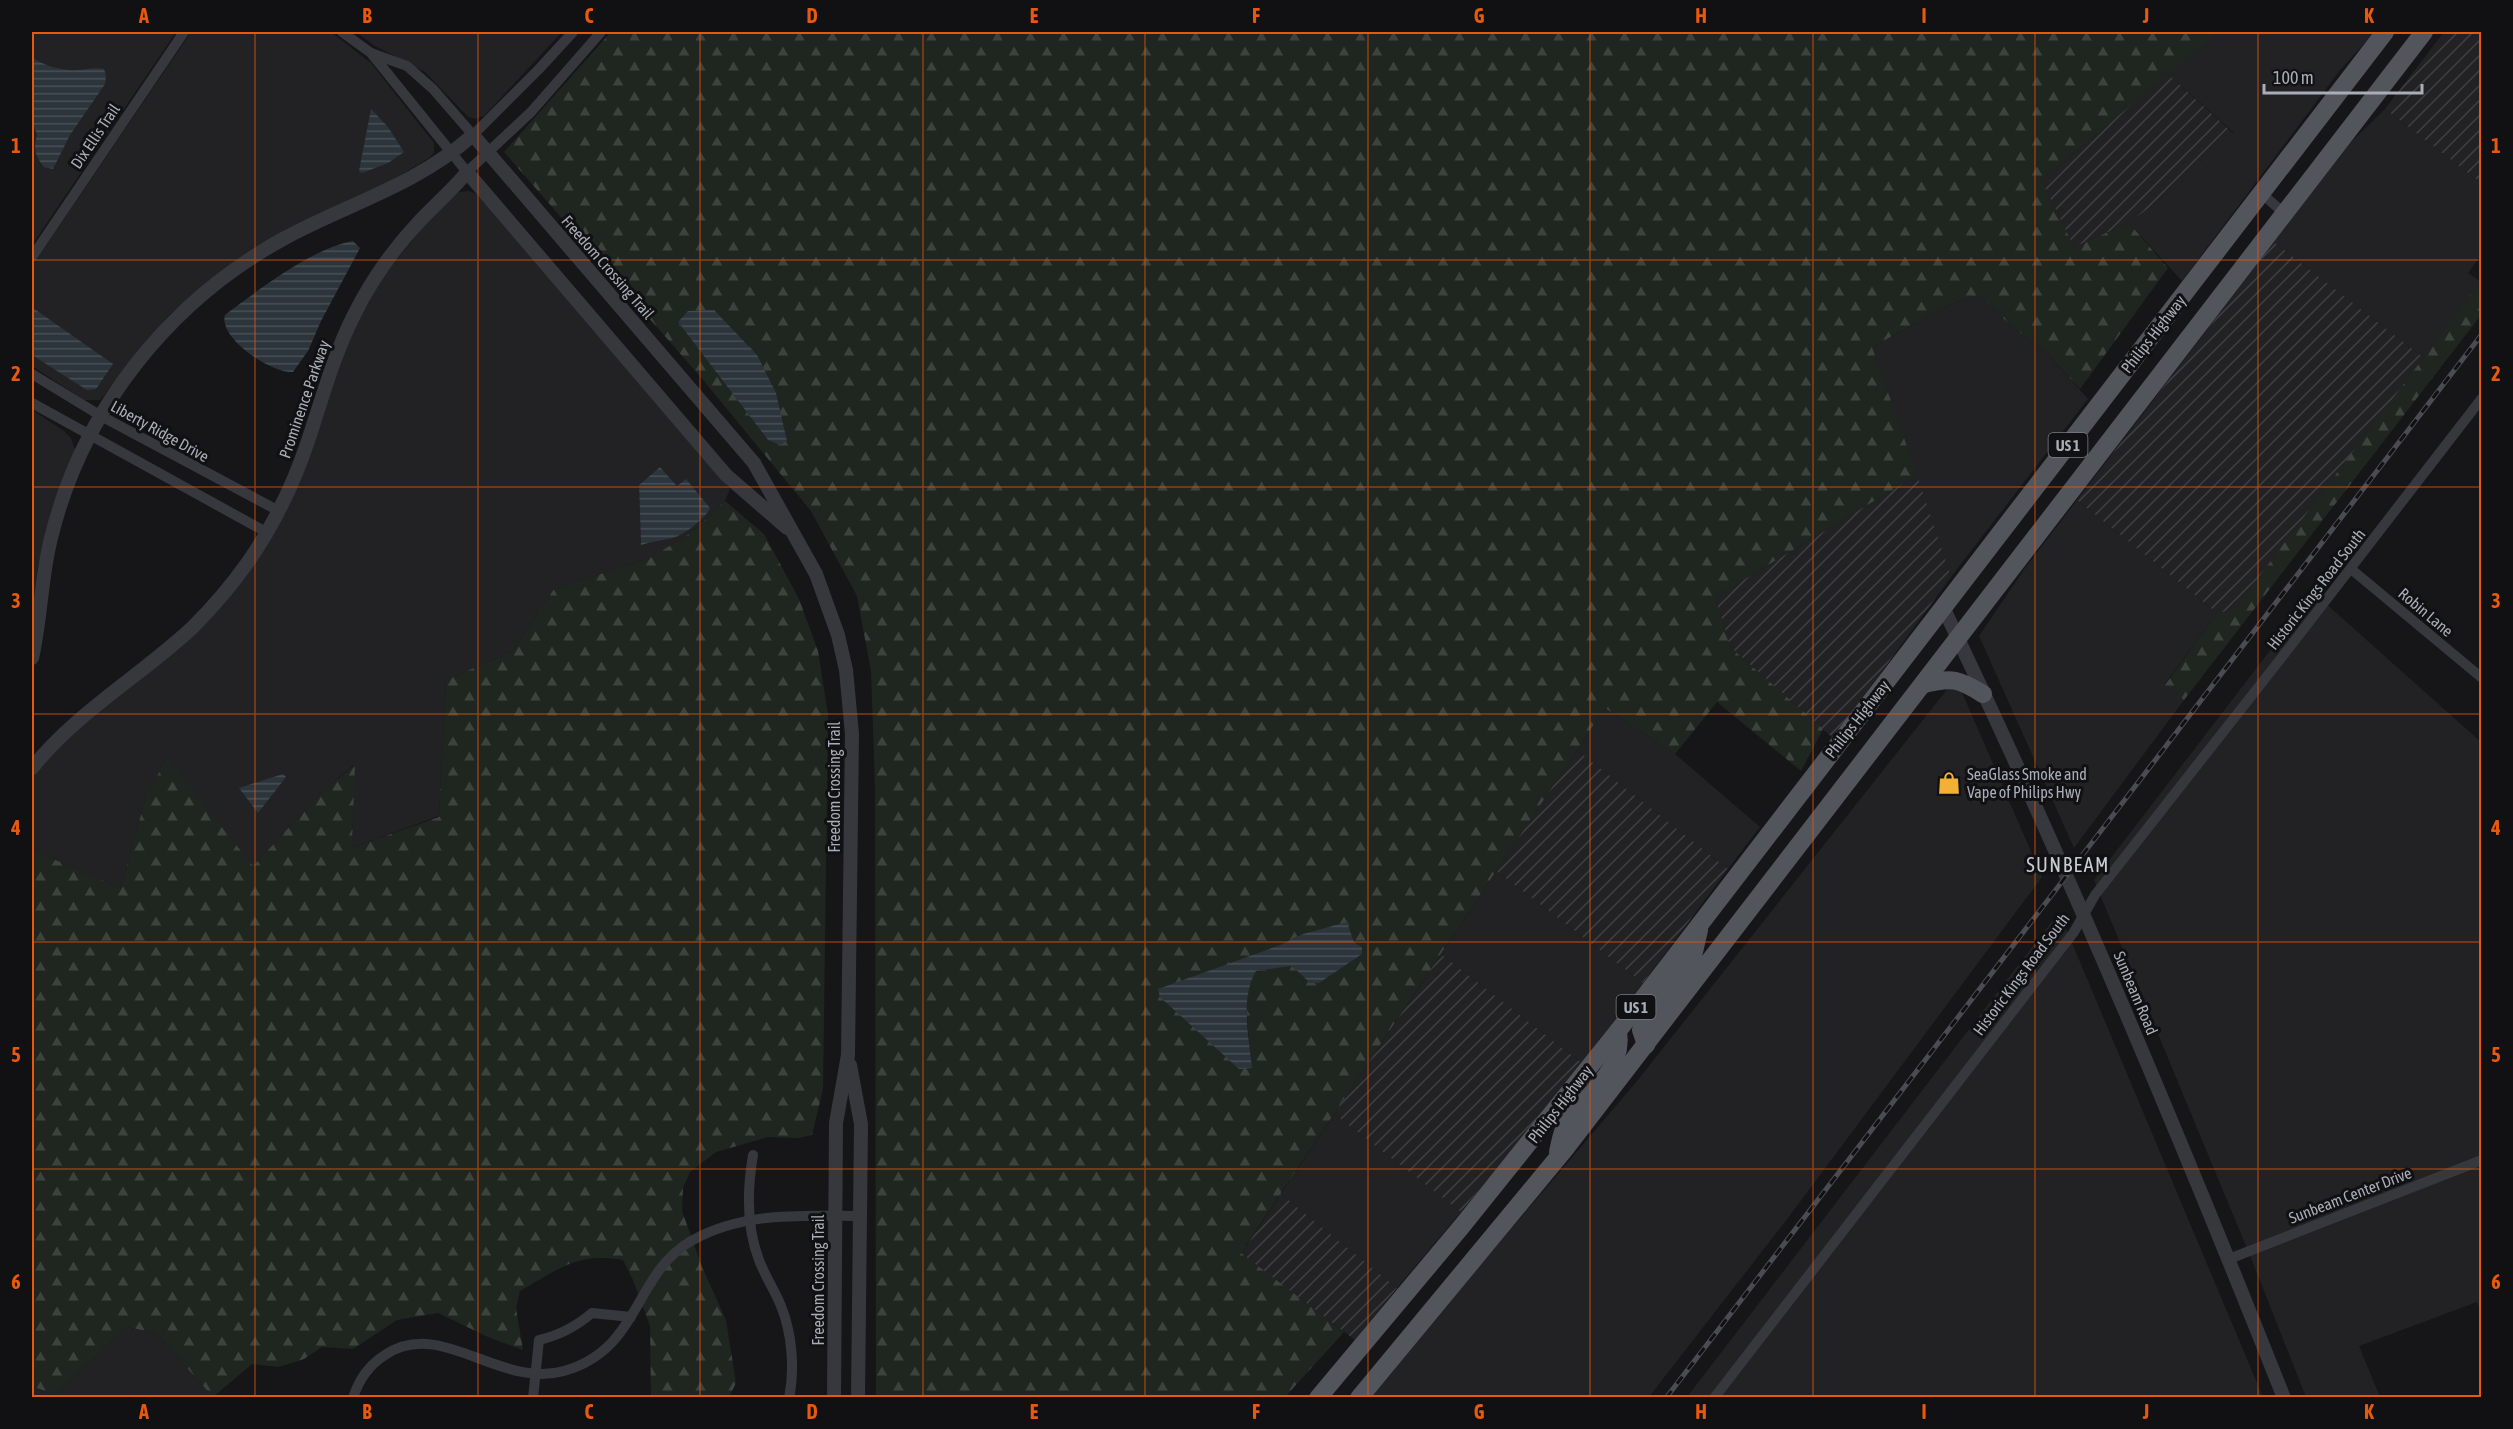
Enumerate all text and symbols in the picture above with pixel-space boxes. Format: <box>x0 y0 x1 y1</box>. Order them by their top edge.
text: A <box>138 4 149 27</box>
text: B <box>362 4 372 27</box>
text: C <box>585 4 594 27</box>
text: D <box>806 4 818 27</box>
text: E <box>1030 4 1039 27</box>
text: F <box>1252 4 1260 27</box>
text: G <box>1474 4 1485 27</box>
text: H <box>1695 4 1707 27</box>
text: I <box>1921 4 1927 27</box>
text: J <box>2142 4 2149 27</box>
text: K <box>2364 4 2374 27</box>
scale bar <box>2264 57 2422 95</box>
text: 100 m <box>2273 67 2314 88</box>
street label: Dix Ellis Trail <box>67 100 124 172</box>
text: 1 <box>11 134 21 157</box>
text: 1 <box>2491 134 2501 157</box>
street label: Freedom Crossing Trail <box>557 212 658 324</box>
street label: Philips Highway <box>2117 291 2190 377</box>
street label: Prominence Parkway <box>275 337 334 461</box>
text: 2 <box>11 362 21 385</box>
text: 2 <box>2491 362 2501 385</box>
street label: Liberty Ridge Drive <box>107 397 212 466</box>
road number: US 1 <box>2048 433 2088 457</box>
street label: Historic Kings Road South <box>2263 525 2369 654</box>
street label: Robin Lane <box>2395 584 2457 640</box>
text: 3 <box>11 589 21 612</box>
text: 3 <box>2491 589 2501 612</box>
street label: Philips Highway <box>1821 676 1894 762</box>
street label: Freedom Crossing Trail <box>825 721 844 853</box>
place label: SeaGlass Smoke and Vape of Philips Hwy <box>1967 765 2087 802</box>
shop icon: SeaGlass Smoke and Vape of Philips Hwy <box>1936 770 1962 796</box>
text: 4 <box>10 816 21 839</box>
text: 4 <box>2490 816 2501 839</box>
district label: SUNBEAM <box>2026 853 2110 876</box>
street label: Historic Kings Road South <box>1969 909 2074 1039</box>
street label: Sunbeam Road <box>2110 949 2162 1037</box>
road number: US 1 <box>1616 995 1656 1019</box>
text: 5 <box>11 1043 21 1066</box>
text: 5 <box>2491 1043 2501 1066</box>
street label: Philips Highway <box>1524 1061 1597 1147</box>
street label: Sunbeam Center Drive <box>2286 1163 2414 1227</box>
street label: Freedom Crossing Trail <box>809 1214 828 1346</box>
text: 6 <box>11 1270 21 1293</box>
text: 6 <box>2491 1270 2501 1293</box>
text: A <box>138 1400 149 1423</box>
text: B <box>362 1400 372 1423</box>
text: C <box>585 1400 594 1423</box>
text: D <box>806 1400 818 1423</box>
text: E <box>1030 1400 1039 1423</box>
text: F <box>1252 1400 1260 1423</box>
text: G <box>1474 1400 1485 1423</box>
text: H <box>1695 1400 1707 1423</box>
text: I <box>1921 1400 1927 1423</box>
text: J <box>2142 1400 2149 1423</box>
text: K <box>2364 1400 2374 1423</box>

